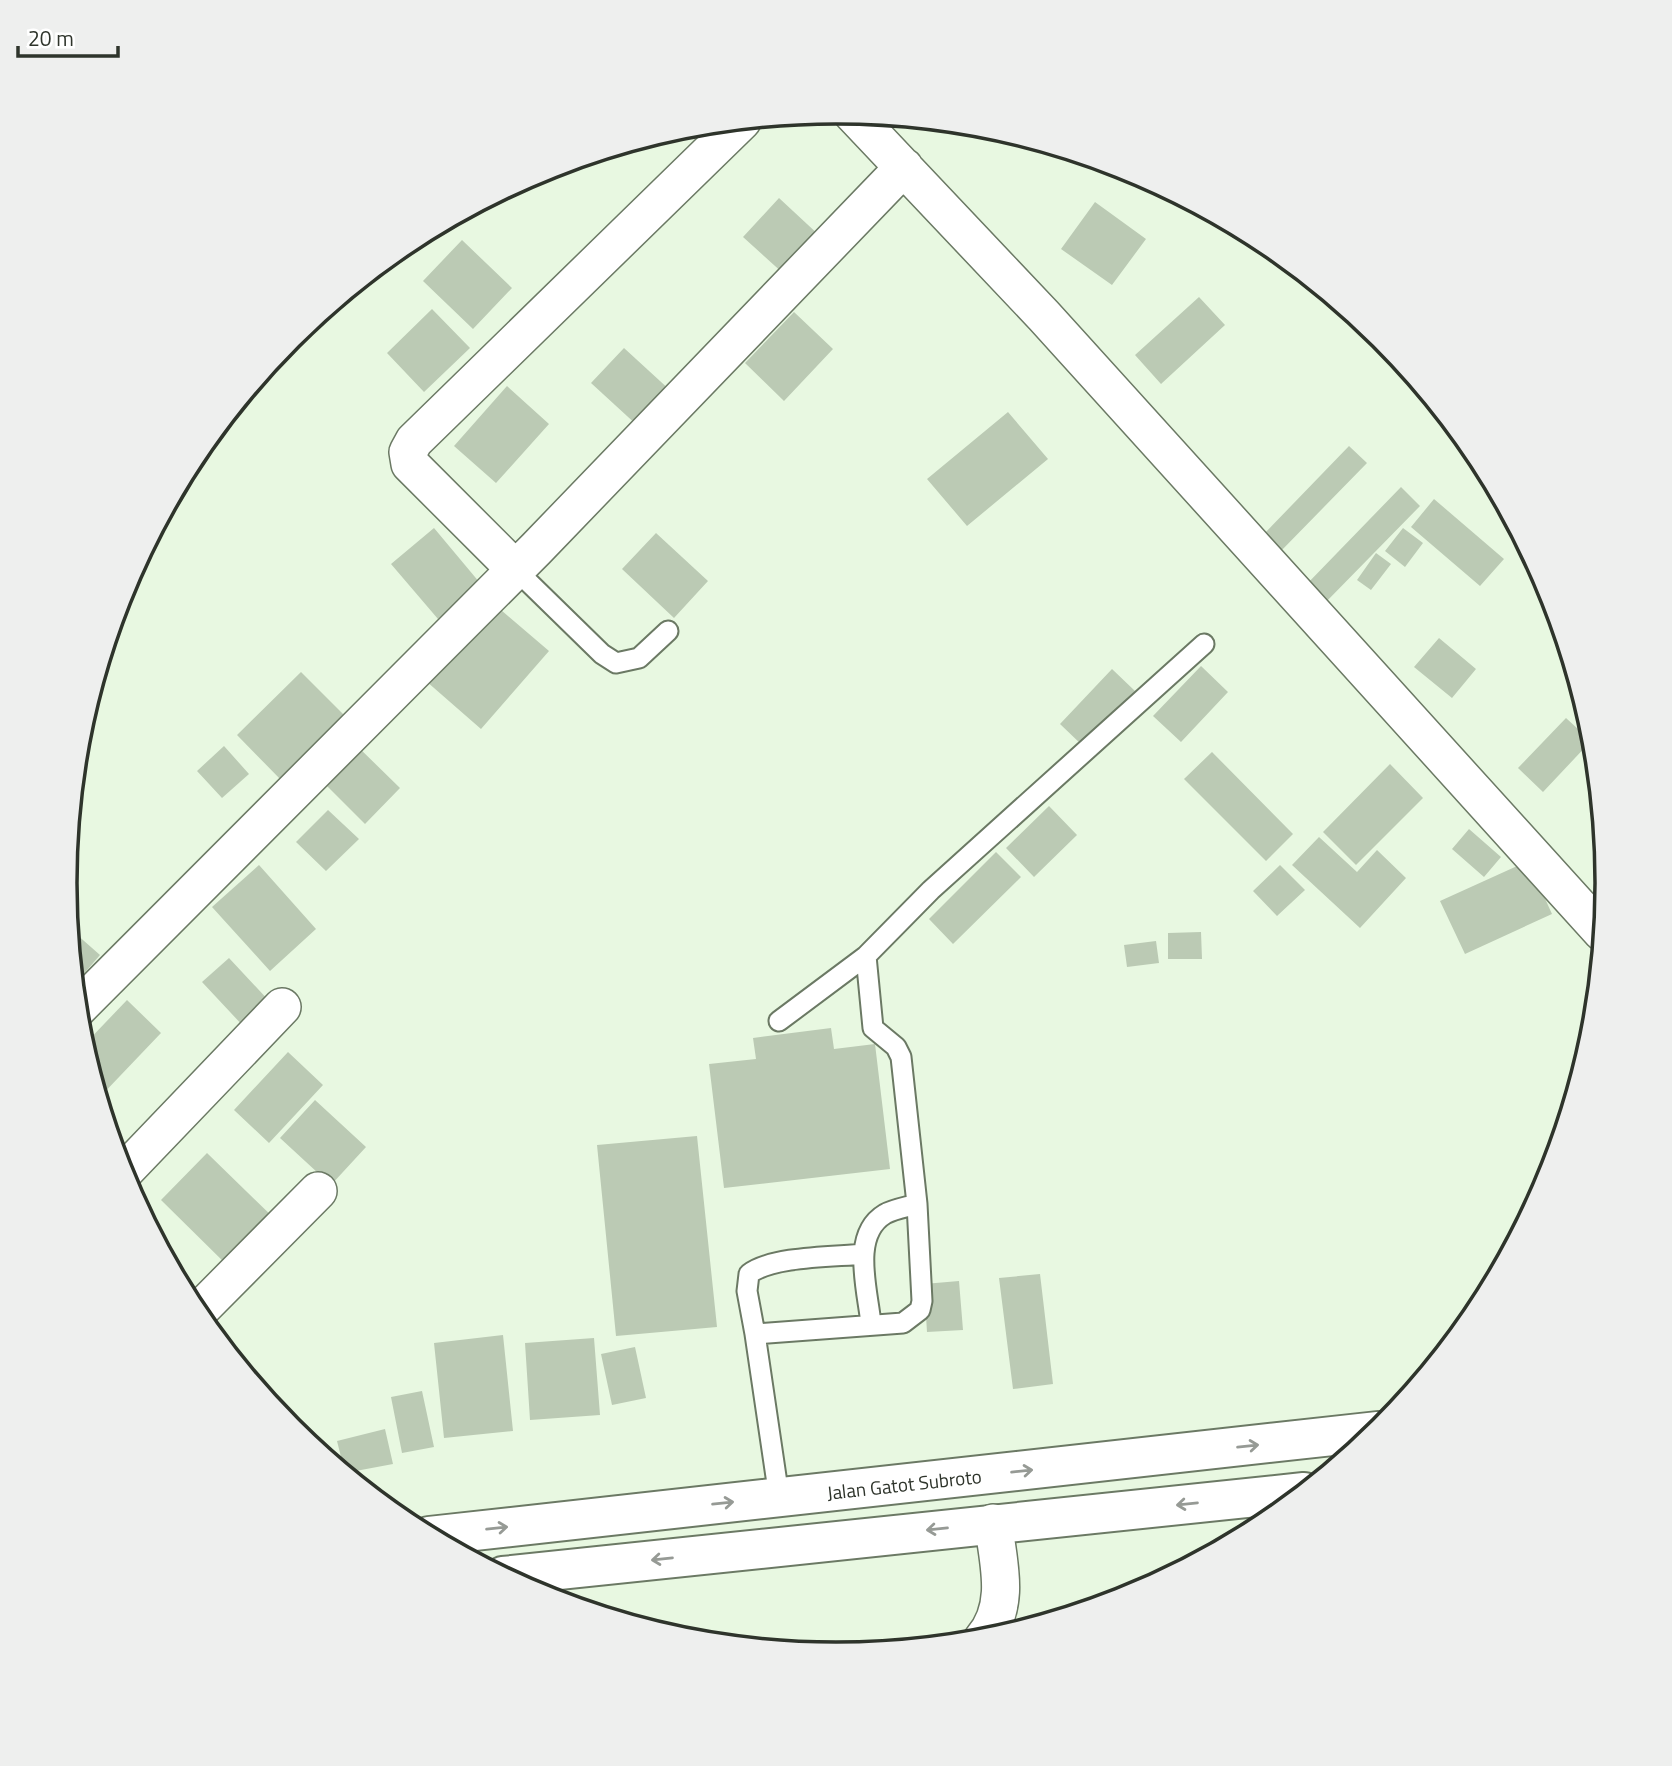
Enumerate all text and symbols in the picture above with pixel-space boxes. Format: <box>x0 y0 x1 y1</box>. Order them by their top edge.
scale bar <box>18 14 117 58</box>
text: 20 m <box>28 22 74 54</box>
one-way arrow <box>1237 1439 1259 1452</box>
street label: Jalan Gatot Subroto <box>825 1460 983 1506</box>
one-way arrow <box>1010 1464 1033 1477</box>
one-way arrow <box>711 1497 734 1510</box>
one-way arrow <box>1176 1497 1199 1510</box>
one-way arrow <box>485 1522 508 1535</box>
one-way arrow <box>926 1523 948 1536</box>
one-way arrow <box>651 1552 673 1565</box>

